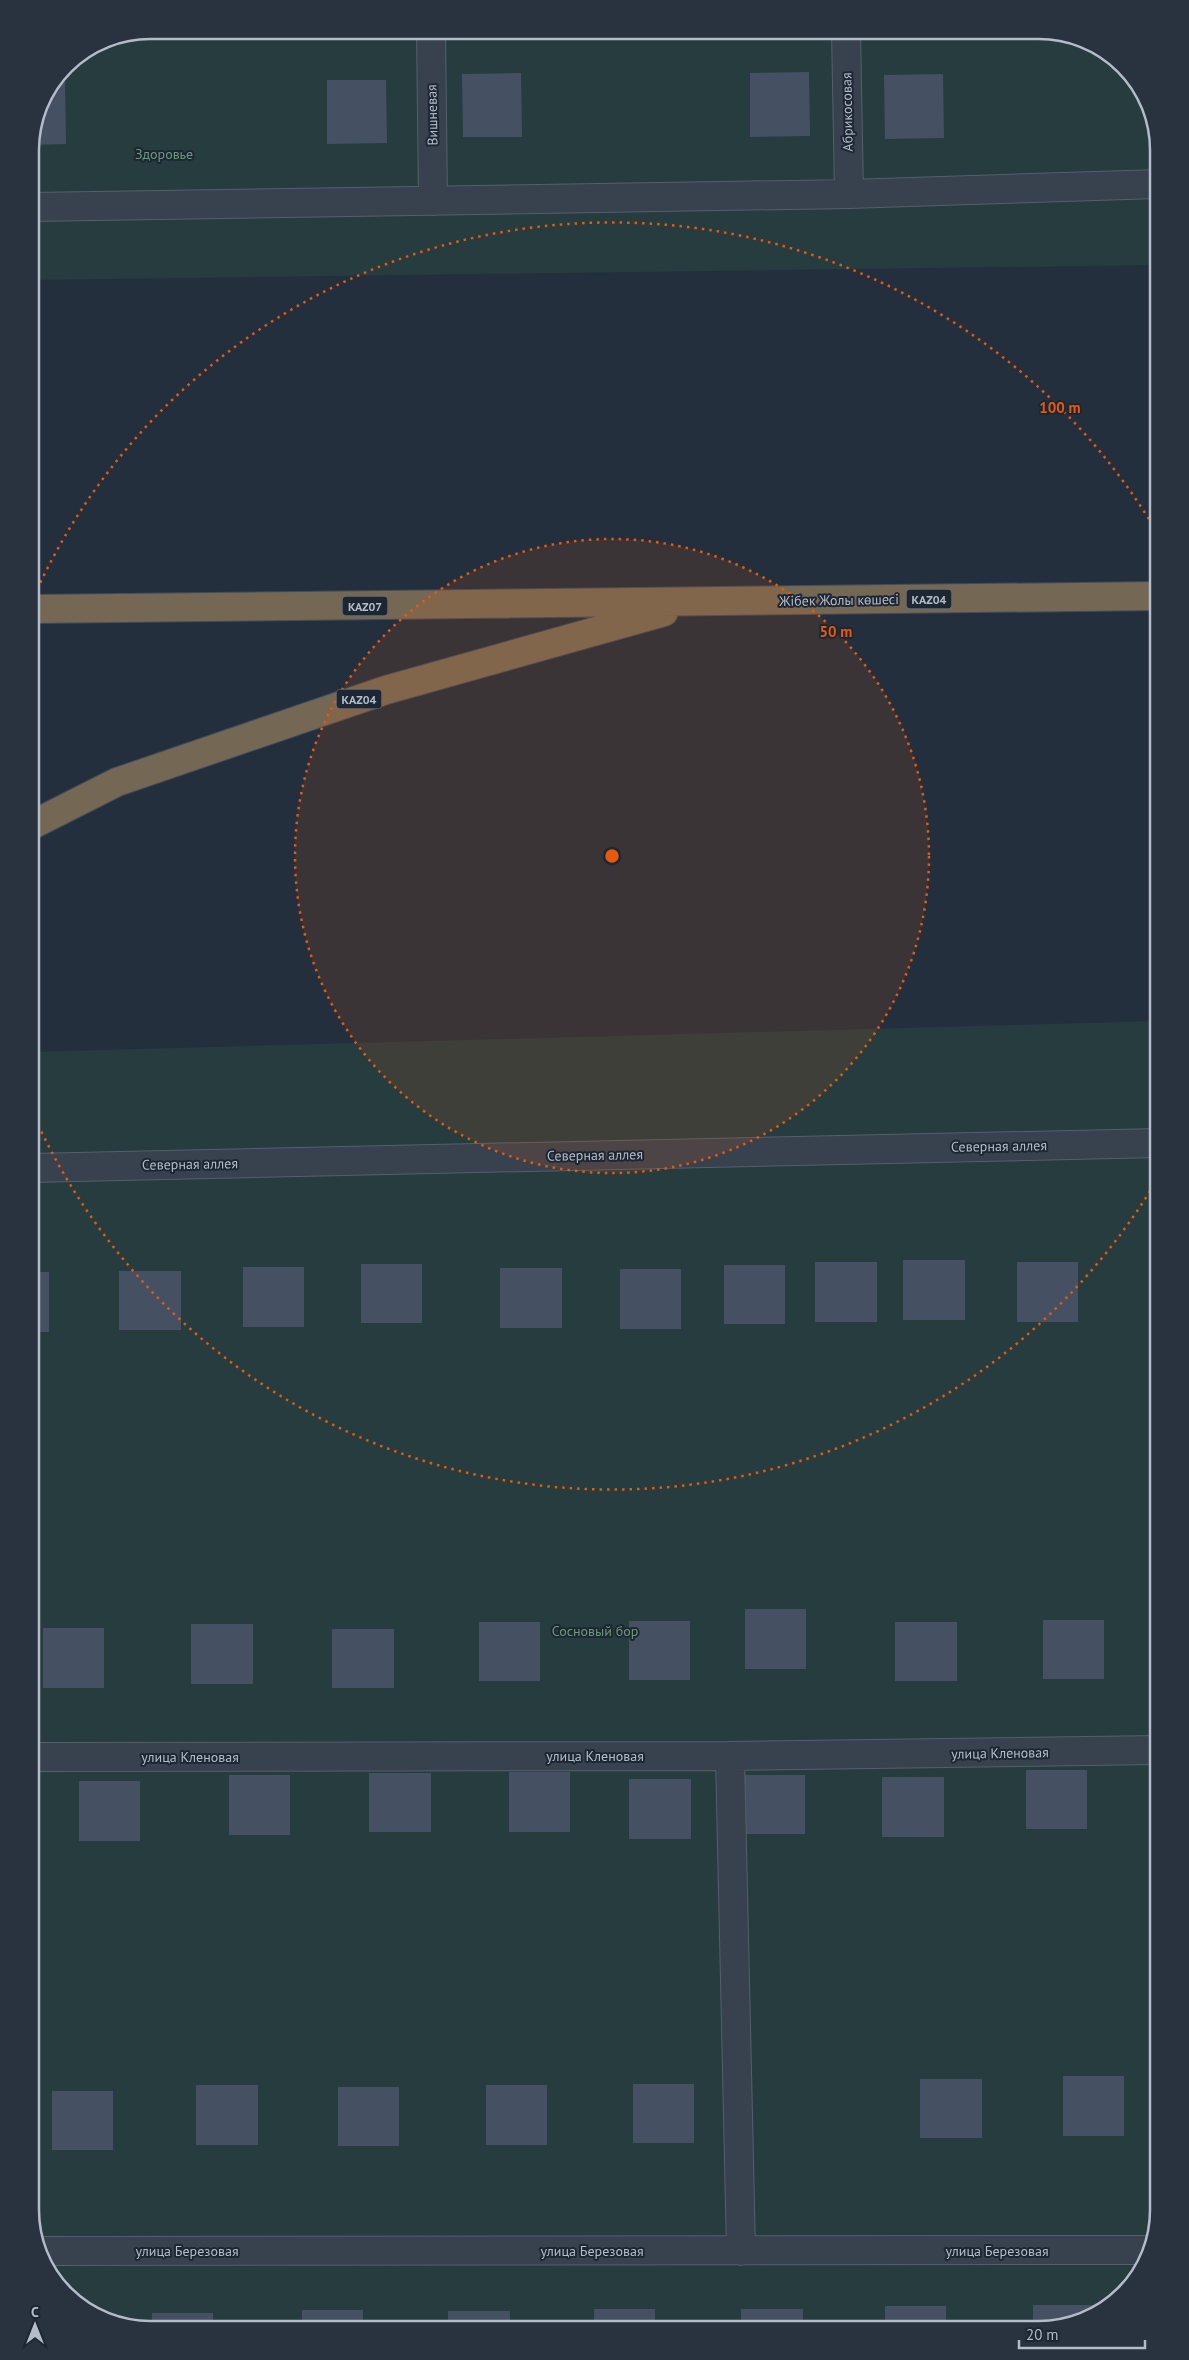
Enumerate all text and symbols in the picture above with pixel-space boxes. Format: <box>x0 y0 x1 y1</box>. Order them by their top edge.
street label: Абрикосовая <box>837 72 857 152</box>
street label: Вишневая <box>422 84 442 146</box>
park label: Здоровье <box>135 145 193 163</box>
text: 100 m <box>1039 398 1081 417</box>
street label: Жібек Жолы көшесі <box>778 590 899 610</box>
road number: KАZ04 <box>906 590 952 608</box>
road number: KAZ07 <box>342 596 388 616</box>
text: 50 m <box>820 622 852 641</box>
road number: KАZ04 <box>336 690 382 709</box>
centre of rings <box>603 847 621 865</box>
street label: Северная аллея <box>951 1136 1047 1156</box>
street label: Северная аллея <box>547 1145 643 1165</box>
street label: Северная аллея <box>142 1154 238 1174</box>
park label: Сосновый бор <box>552 1622 638 1640</box>
street label: улица Кленовая <box>951 1743 1049 1763</box>
street label: улица Кленовая <box>546 1747 644 1765</box>
street label: улица Кленовая <box>141 1748 239 1766</box>
street label: улица Березовая <box>135 2242 239 2260</box>
street label: улица Березовая <box>540 2242 644 2260</box>
street label: улица Березовая <box>945 2242 1049 2260</box>
north arrow <box>10 2300 60 2350</box>
text: С <box>31 2303 39 2321</box>
scale bar <box>1019 2318 1145 2350</box>
text: 20 m <box>1026 2325 1059 2344</box>

